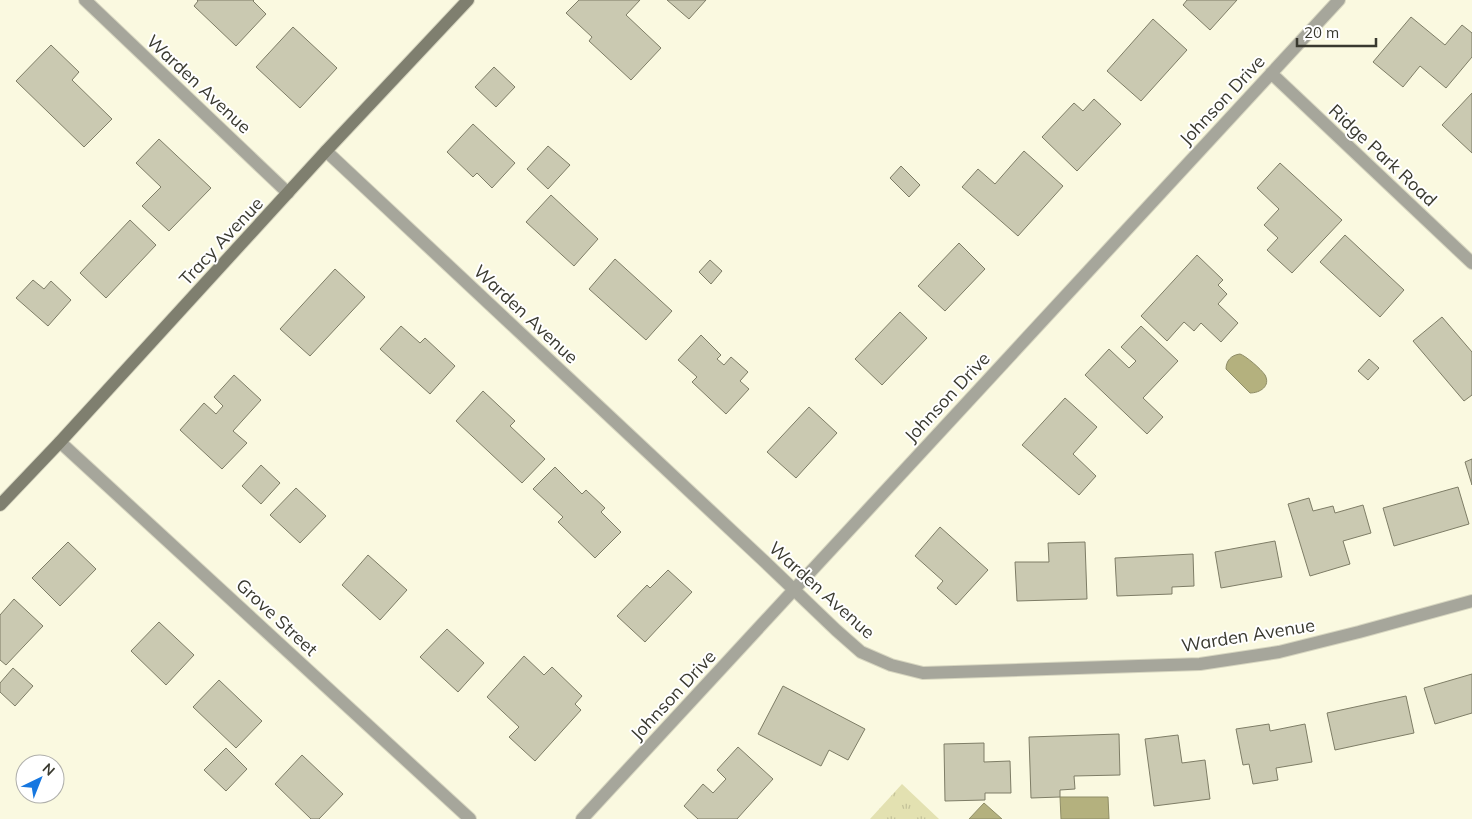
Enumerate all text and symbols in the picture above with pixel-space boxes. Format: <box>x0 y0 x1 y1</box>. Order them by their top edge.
scale bar <box>1297 15 1376 47</box>
text: 20 m <box>1304 23 1339 42</box>
street label: Warden Avenue <box>142 30 256 138</box>
street label: Johnson Drive <box>1174 50 1270 150</box>
street label: Ridge Park Road <box>1324 99 1442 211</box>
street label: Tracy Avenue <box>174 192 268 290</box>
street label: Warden Avenue <box>469 260 583 368</box>
street label: Johnson Drive <box>899 347 995 447</box>
street label: Warden Avenue <box>764 536 880 644</box>
street label: Grove Street <box>231 573 323 661</box>
street label: Warden Avenue <box>1180 613 1316 657</box>
street label: Johnson Drive <box>625 645 721 745</box>
north arrow <box>15 754 65 804</box>
text: N <box>39 759 59 780</box>

